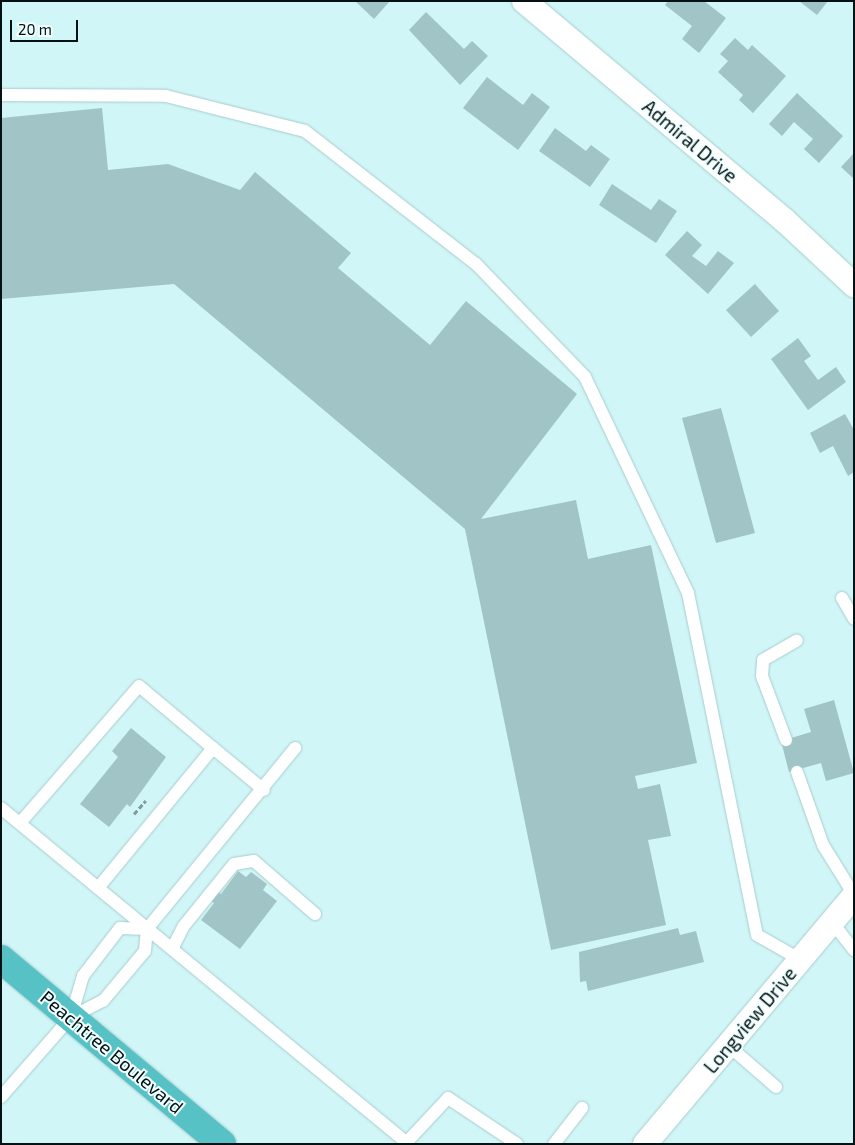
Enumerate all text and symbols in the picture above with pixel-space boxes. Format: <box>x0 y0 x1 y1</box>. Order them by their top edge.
scale bar <box>12 10 80 42</box>
text: 20 m <box>18 20 52 38</box>
street label: Admiral Drive <box>638 95 742 187</box>
street label: Longview Drive <box>699 962 801 1078</box>
street label: Peachtree Boulevard <box>36 986 188 1118</box>

